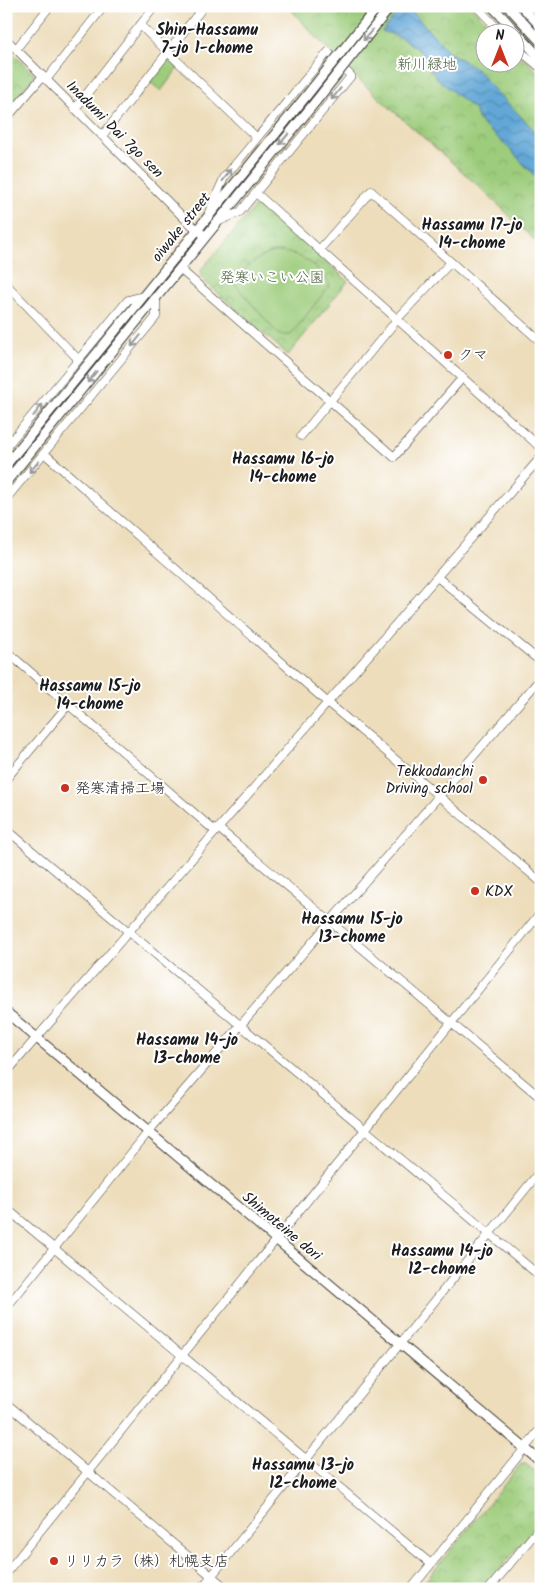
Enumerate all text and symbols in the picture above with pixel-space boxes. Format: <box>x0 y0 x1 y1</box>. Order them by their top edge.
district label: Shin-Hassamu 7-jo 1-chome <box>156 18 258 61</box>
north arrow <box>474 22 524 72</box>
text: N <box>496 25 505 47</box>
one-way arrow <box>363 29 374 42</box>
park label: 新川緑地 <box>397 53 457 77</box>
street label: Inadumi Dai 7go sen <box>60 75 169 184</box>
one-way arrow <box>331 88 342 101</box>
one-way arrow <box>279 132 290 145</box>
one-way arrow <box>222 169 233 182</box>
street label: oiwake street <box>146 187 218 268</box>
district label: Hassamu 17-jo 14-chome <box>421 213 523 256</box>
park label: 発寒いこい公園 <box>219 266 325 290</box>
one-way arrow <box>131 334 142 347</box>
place label: クマ <box>458 344 488 368</box>
marker: クマ <box>442 349 454 361</box>
one-way arrow <box>86 371 97 384</box>
one-way arrow <box>32 403 43 416</box>
district label: Hassamu 16-jo 14-chome <box>232 447 334 490</box>
one-way arrow <box>28 460 39 473</box>
district label: Hassamu 15-jo 14-chome <box>39 674 141 717</box>
place label: Tekkodanchi Driving school <box>385 760 474 801</box>
marker: Tekkodanchi Driving school <box>477 774 489 786</box>
place label: 発寒清掃工場 <box>75 777 165 801</box>
marker: 発寒清掃工場 <box>59 782 71 794</box>
place label: KDX <box>485 880 514 904</box>
marker: KDX <box>469 885 481 897</box>
district label: Hassamu 15-jo 13-chome <box>301 907 403 950</box>
district label: Hassamu 14-jo 13-chome <box>136 1028 238 1071</box>
street label: Shimoteine dori <box>236 1186 328 1268</box>
district label: Hassamu 14-jo 12-chome <box>391 1239 493 1282</box>
district label: Hassamu 13-jo 12-chome <box>252 1453 354 1496</box>
place label: リリカラ（株）札幌支店 <box>64 1550 229 1574</box>
marker: リリカラ（株）札幌支店 <box>48 1555 60 1567</box>

